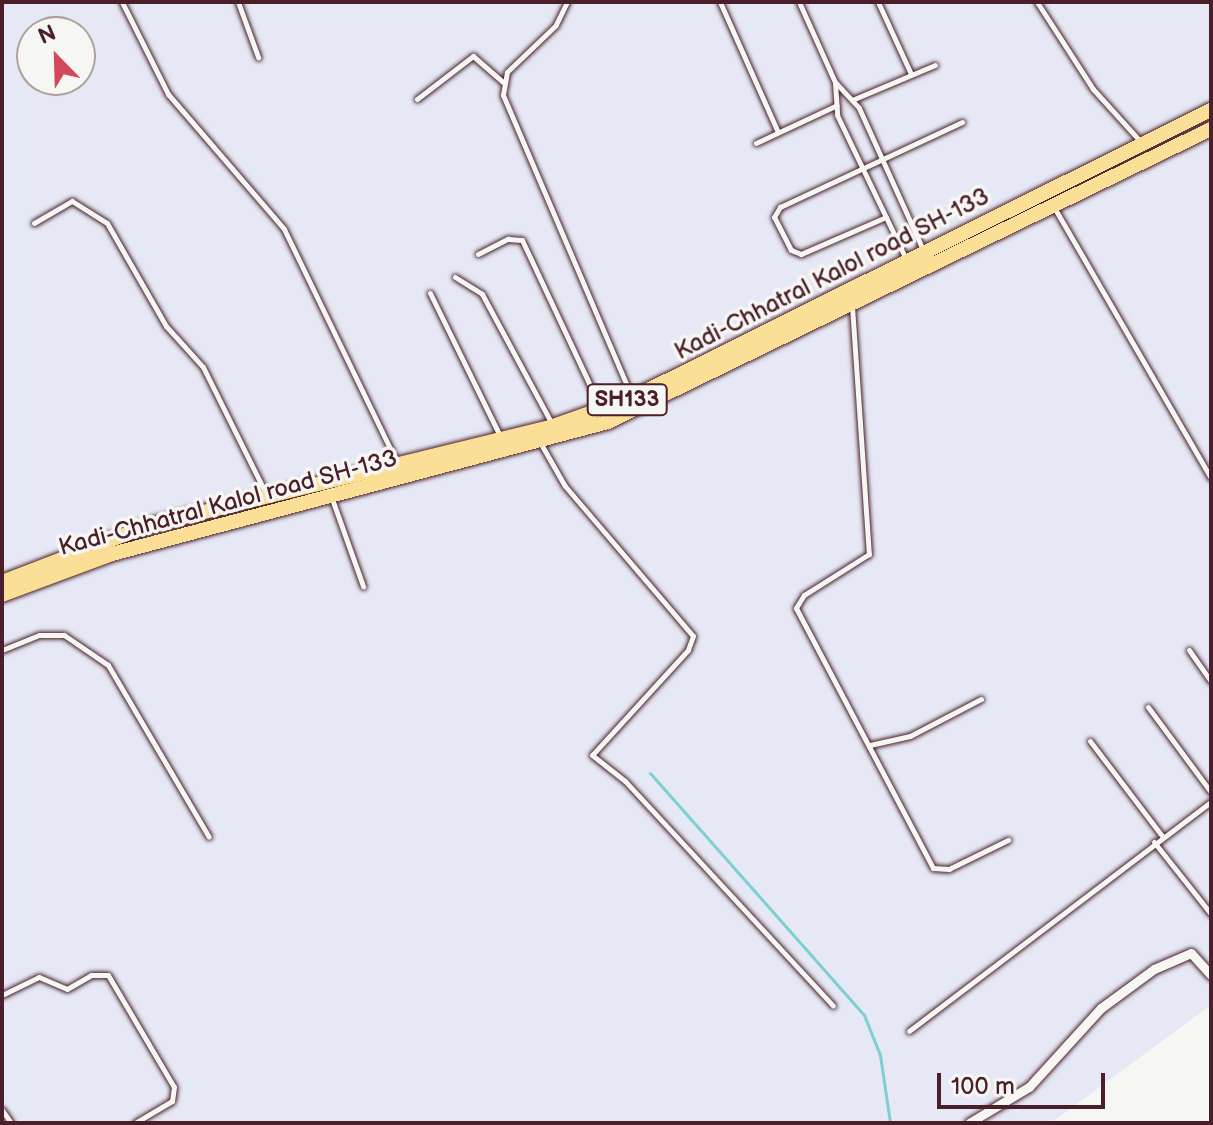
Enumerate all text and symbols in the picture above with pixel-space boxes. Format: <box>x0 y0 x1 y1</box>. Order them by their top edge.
north arrow <box>16 16 96 96</box>
text: N <box>34 20 60 51</box>
street label: Kadi-Chhatral Kalol road SH-133 <box>670 182 994 366</box>
road number: SH133 <box>585 382 669 418</box>
street label: Kadi-Chhatral Kalol road SH-133 <box>55 444 401 562</box>
scale bar <box>941 1057 1109 1107</box>
text: 100 m <box>951 1072 1015 1101</box>

